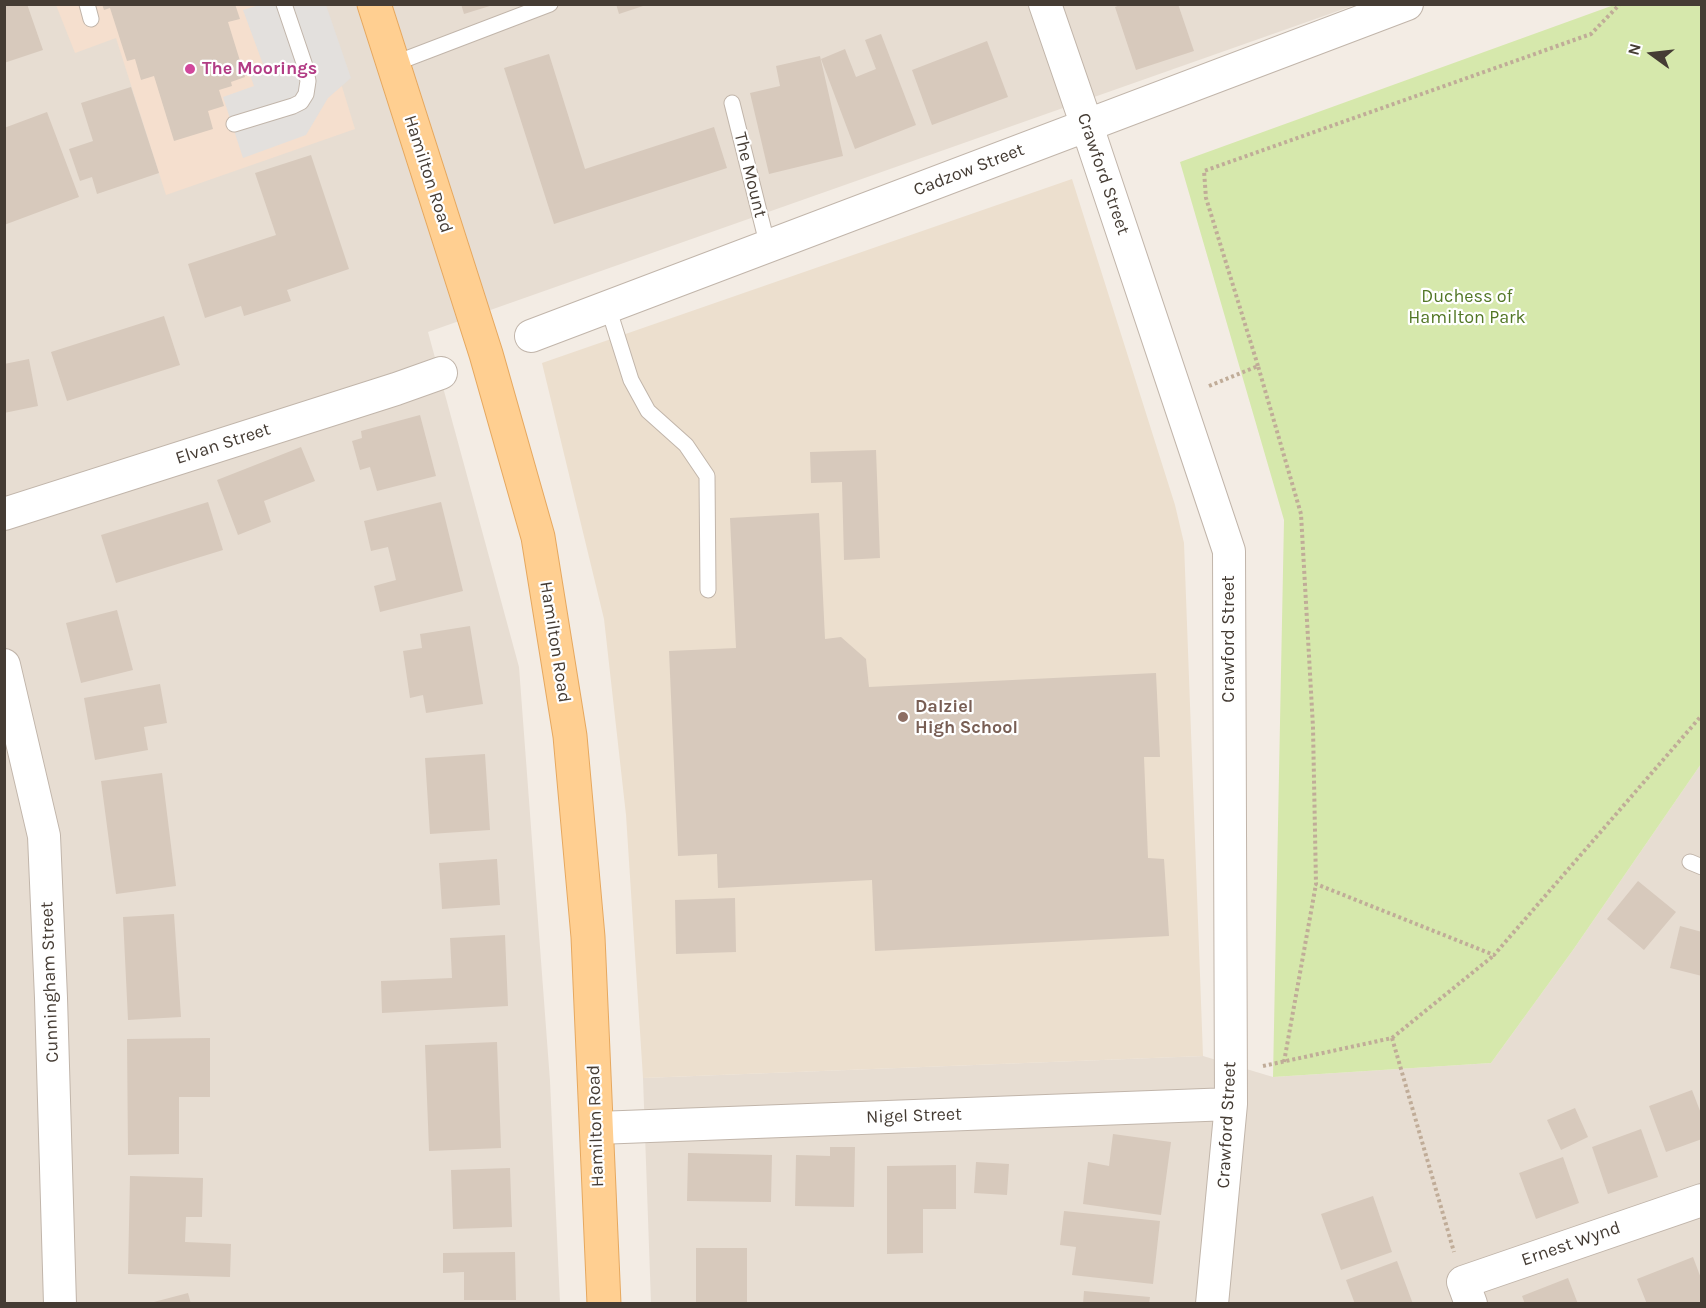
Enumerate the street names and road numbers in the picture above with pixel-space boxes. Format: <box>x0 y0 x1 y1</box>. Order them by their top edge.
street label: Crawford Street <box>1072 110 1134 238</box>
street label: Hamilton Road <box>399 112 457 236</box>
street label: The Mount <box>729 130 771 220</box>
street label: Cadzow Street <box>911 139 1027 201</box>
street label: Elvan Street <box>173 418 273 470</box>
street label: Crawford Street <box>1218 575 1240 703</box>
street label: Hamilton Road <box>535 580 575 704</box>
street label: Cunningham Street <box>36 901 64 1063</box>
street label: Crawford Street <box>1213 1061 1241 1189</box>
street label: Hamilton Road <box>583 1064 609 1188</box>
street label: Nigel Street <box>866 1104 962 1128</box>
street label: Ernest Wynd <box>1519 1217 1623 1271</box>

